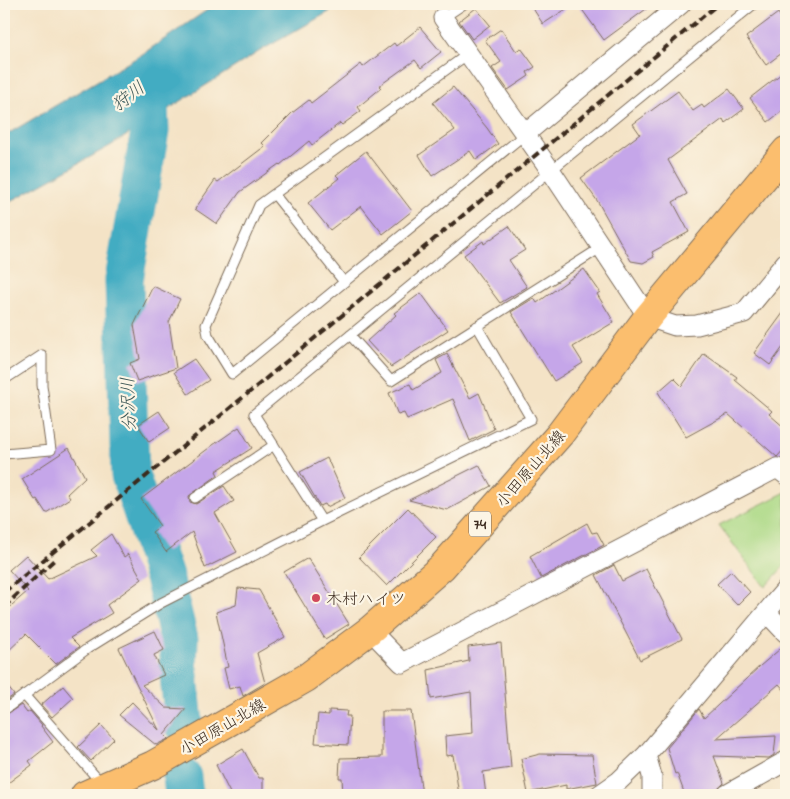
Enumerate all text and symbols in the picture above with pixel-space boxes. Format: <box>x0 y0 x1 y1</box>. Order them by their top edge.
water label: 狩川 <box>107 76 151 119</box>
water label: 分沢川 <box>116 376 144 431</box>
street label: 小田原山北線 <box>491 425 572 513</box>
road number: 74 <box>469 512 491 536</box>
place label: 木村ハイツ <box>326 588 406 612</box>
marker: 木村ハイツ <box>310 592 322 604</box>
street label: 小田原山北線 <box>175 693 271 762</box>

